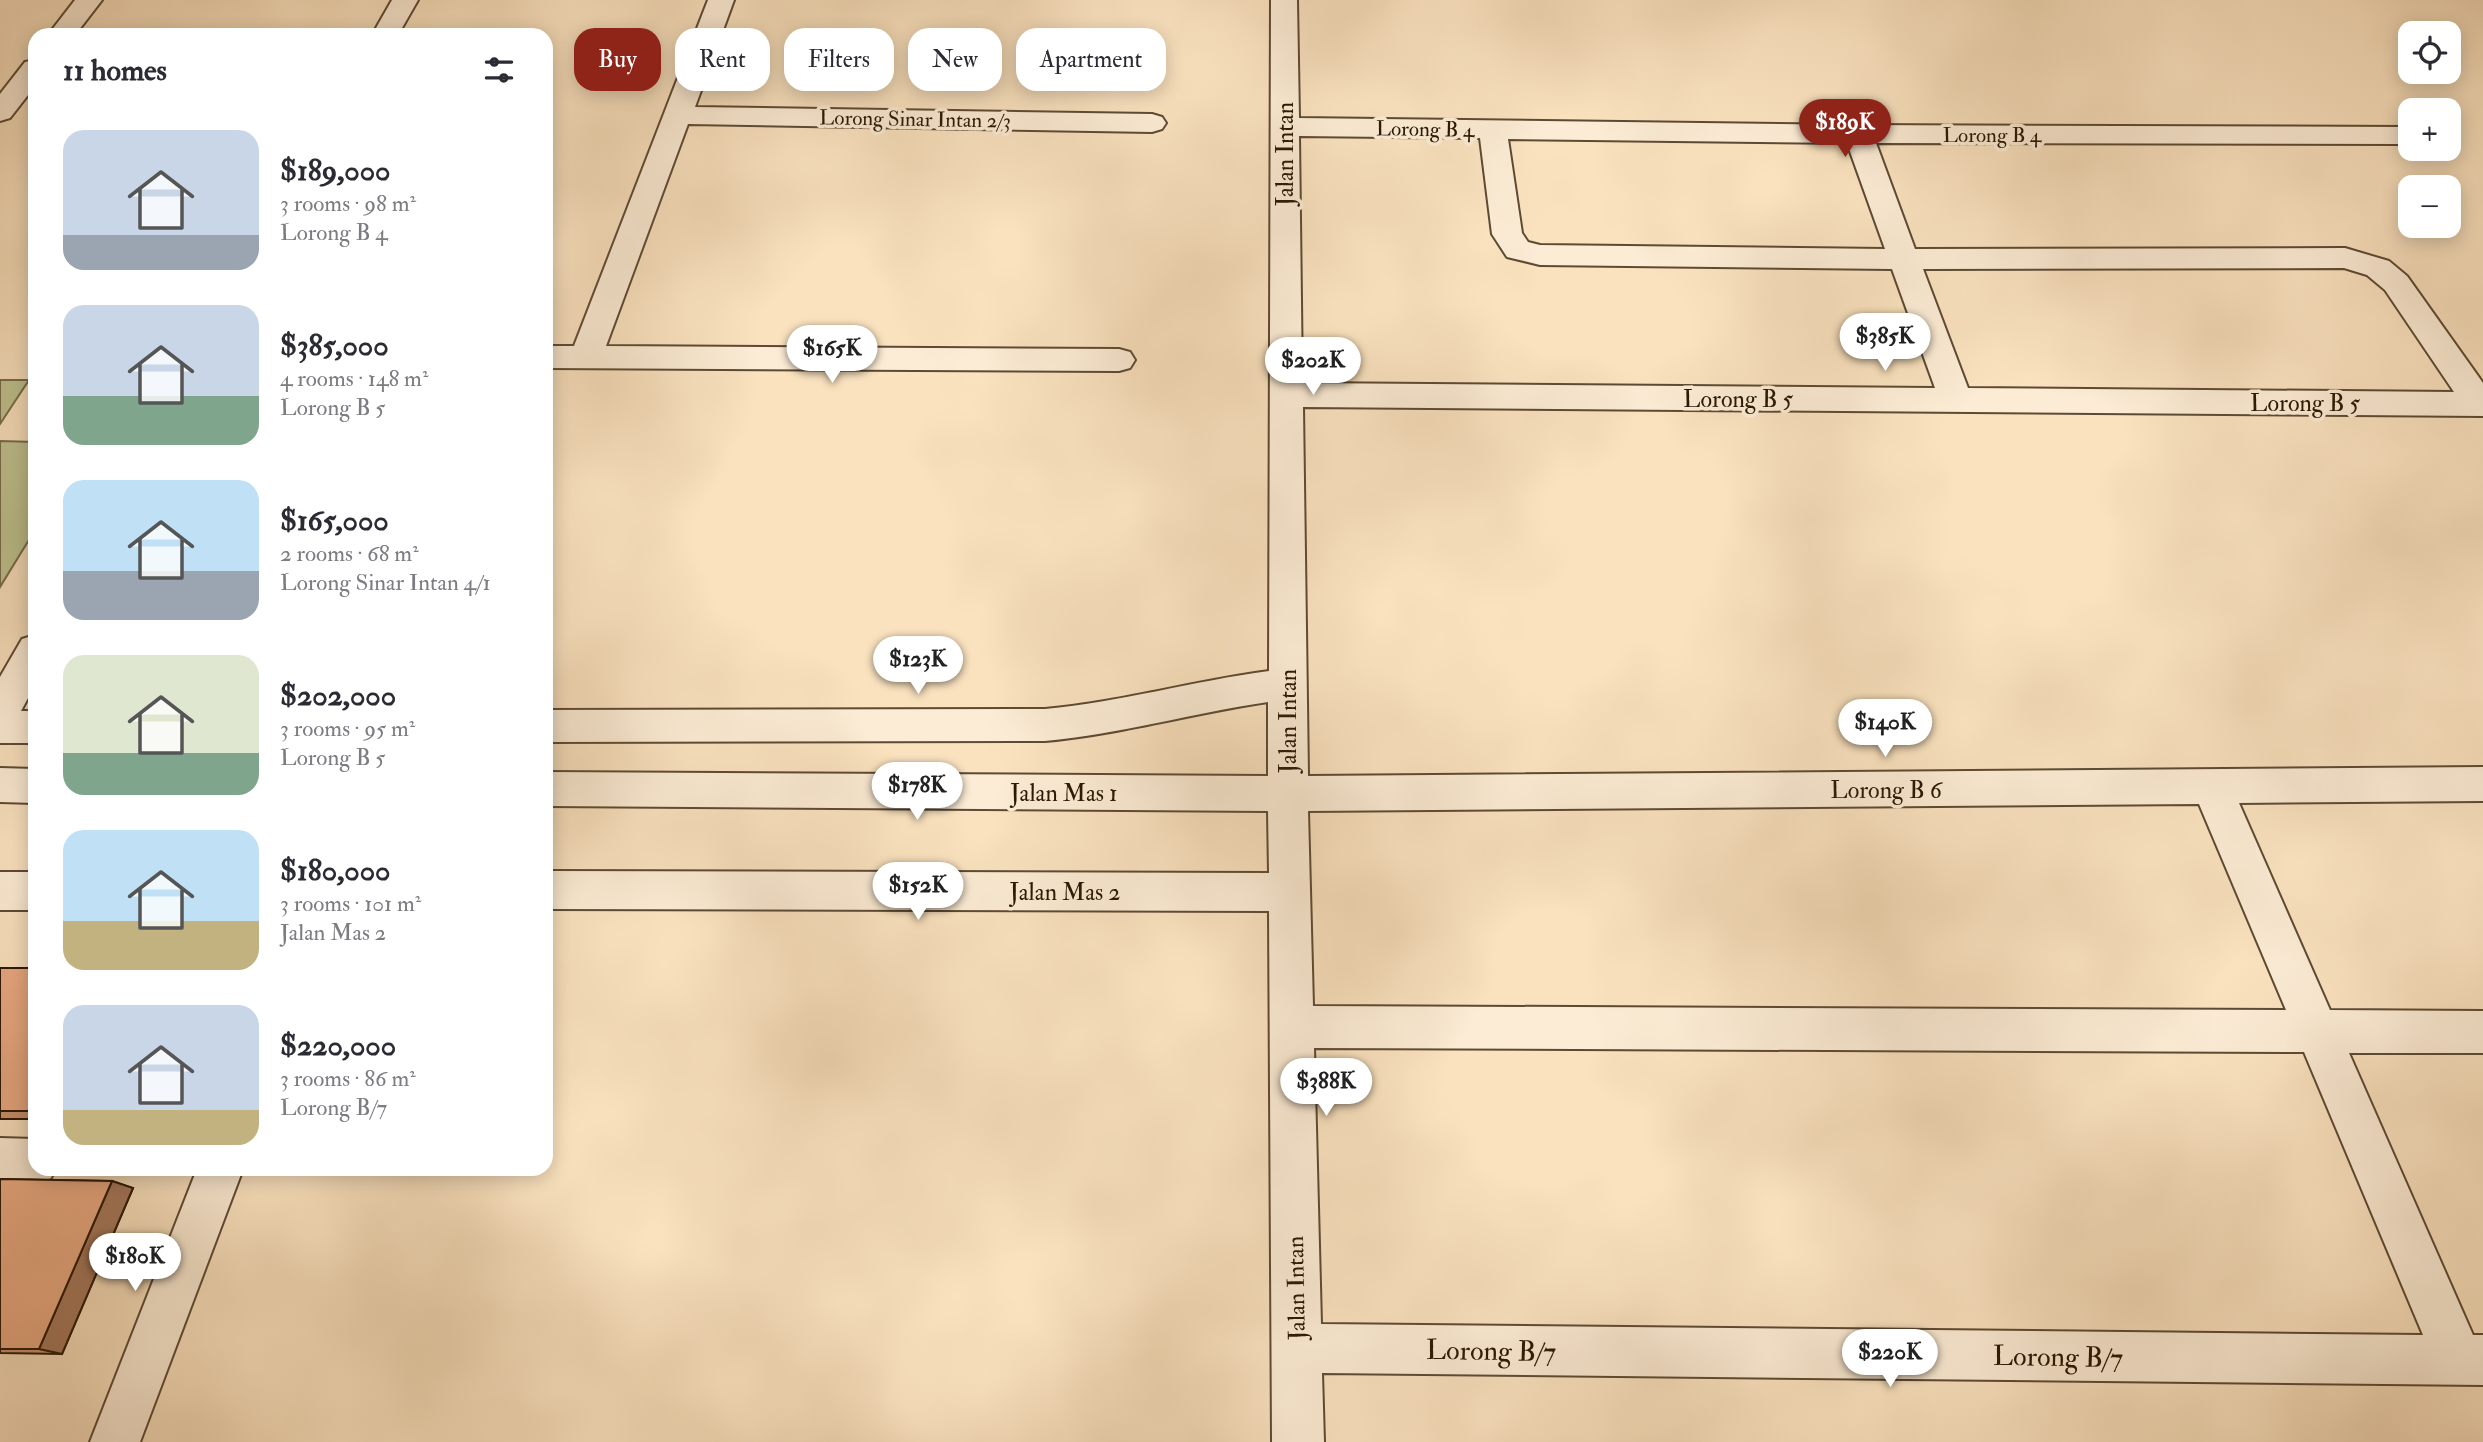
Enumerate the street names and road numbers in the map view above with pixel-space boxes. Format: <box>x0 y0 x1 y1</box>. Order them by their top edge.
street label: Jalan Intan <box>1270 102 1301 207</box>
street label: Lorong Sinar Intan 2/3 <box>819 104 1011 135</box>
street label: Lorong B 4 <box>1376 115 1476 144</box>
street label: Lorong B 4 <box>1943 122 2043 149</box>
street label: Lorong B 5 <box>1683 384 1793 415</box>
street label: Lorong B 5 <box>2250 388 2360 419</box>
street label: Jalan Intan <box>1273 669 1304 774</box>
street label: Lorong B 6 <box>1830 775 1944 806</box>
street label: Jalan Mas 1 <box>1009 778 1118 809</box>
street label: Jalan Mas 2 <box>1009 877 1120 908</box>
street label: Jalan Intan <box>1280 1235 1313 1341</box>
street label: Lorong B/7 <box>1426 1333 1557 1370</box>
street label: Lorong B/7 <box>1993 1339 2124 1376</box>

